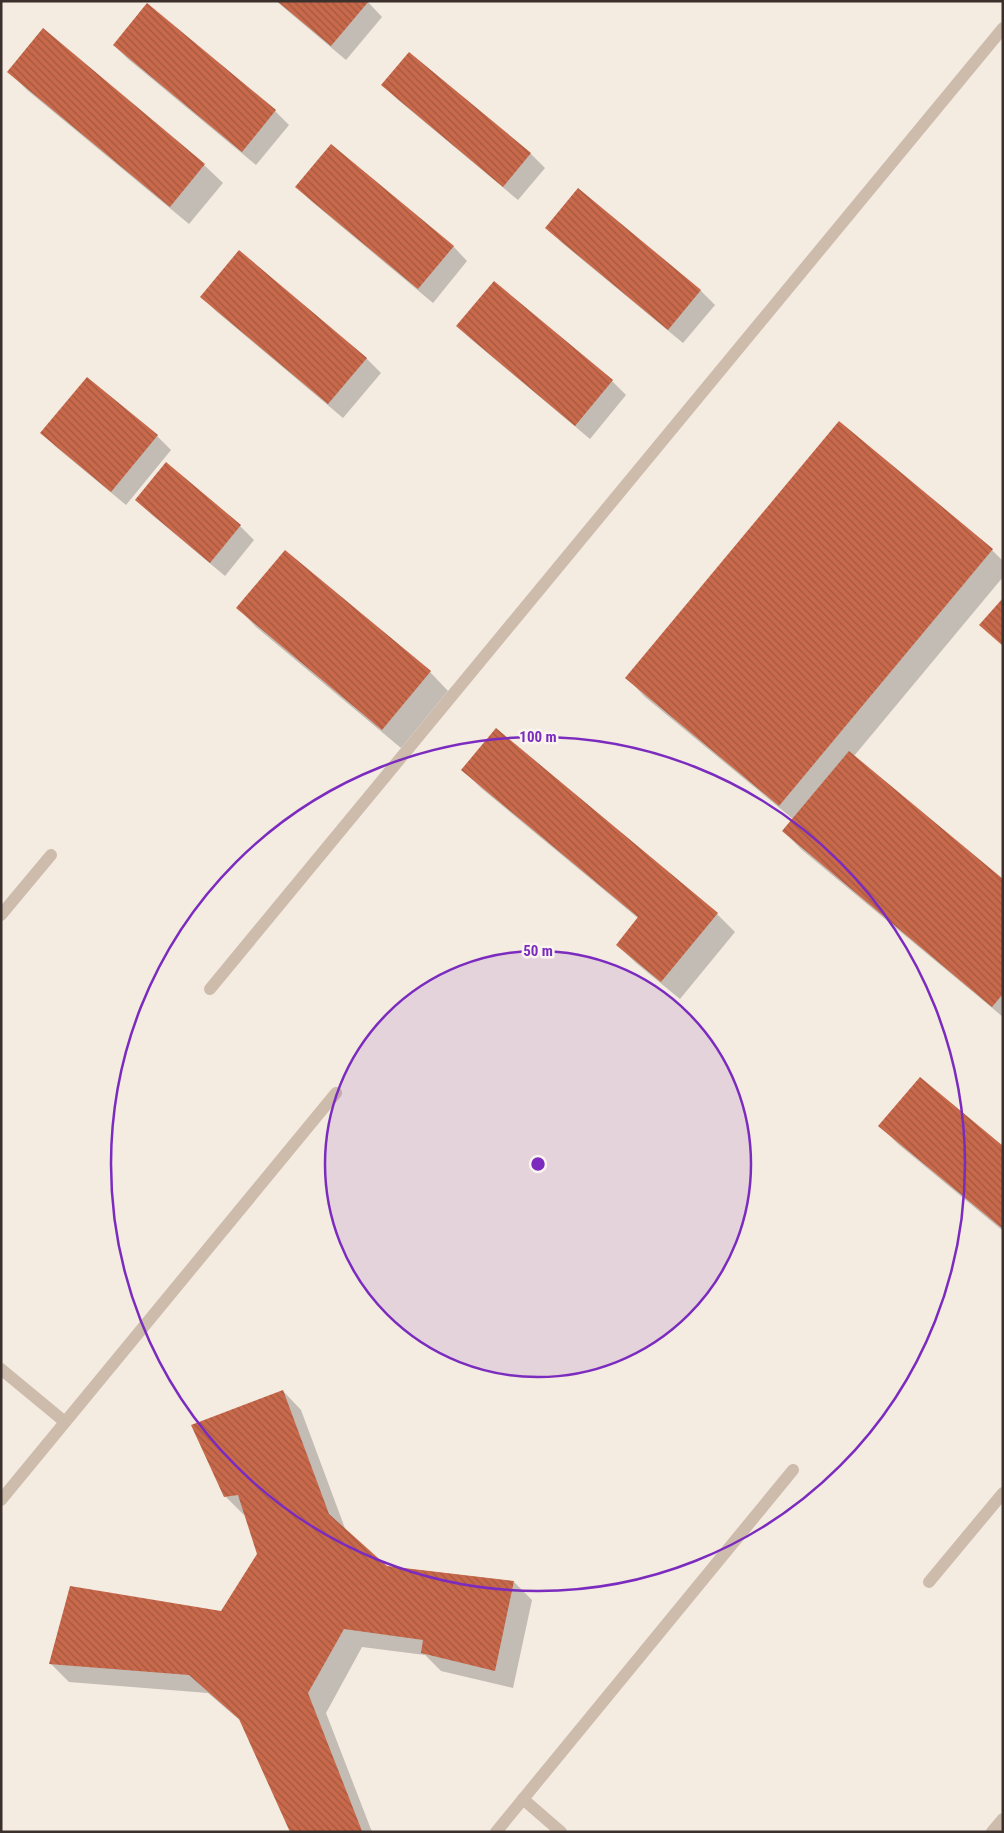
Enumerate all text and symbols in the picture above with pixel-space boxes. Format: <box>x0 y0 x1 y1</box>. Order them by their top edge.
text: 100 m <box>519 728 557 746</box>
text: 50 m <box>523 942 553 960</box>
centre of rings <box>529 1155 547 1173</box>

